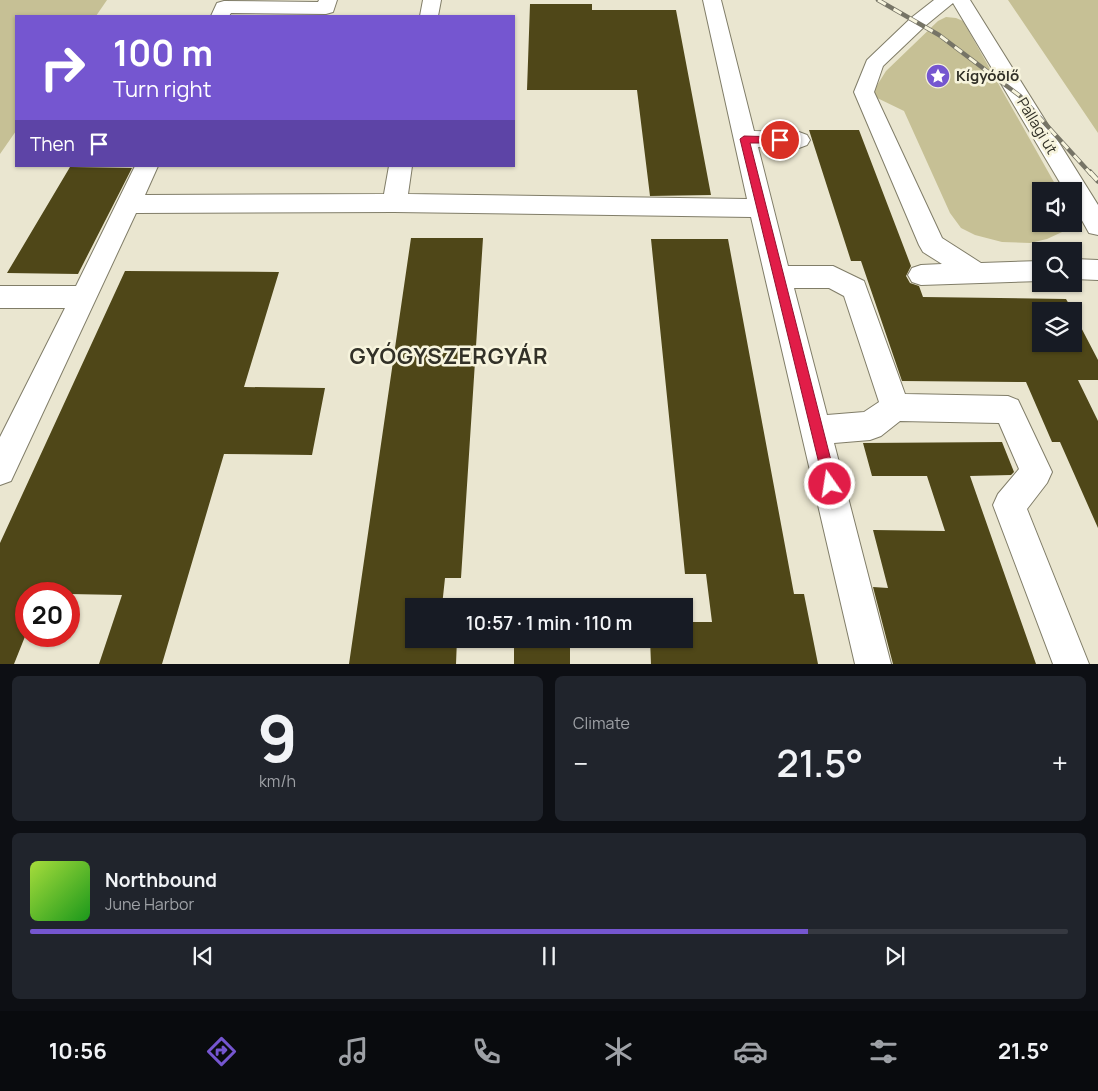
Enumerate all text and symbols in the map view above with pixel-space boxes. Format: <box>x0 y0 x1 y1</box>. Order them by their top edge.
text: 100 m <box>113 29 213 77</box>
icon: right <box>30 35 95 100</box>
place icon: Kígyóölő <box>925 63 951 89</box>
place label: Kígyóölő <box>956 65 1019 86</box>
text: Turn right <box>113 74 211 104</box>
street label: Pallagi út <box>1012 93 1063 158</box>
pin <box>759 119 801 161</box>
icon: arrive <box>766 126 794 154</box>
icon: arrive <box>85 130 113 158</box>
text: Then <box>30 131 75 157</box>
map controls <box>1032 182 1082 352</box>
button: sound <box>1032 182 1082 232</box>
button: search <box>1032 242 1082 292</box>
button: layers <box>1032 302 1082 352</box>
district label: GYÓGYSZERGYÁR <box>350 341 548 371</box>
position arrow <box>803 457 855 509</box>
speed limit sign: 20 <box>15 582 80 647</box>
text: 10:57 · 1 min · 110 m <box>466 610 632 636</box>
text: 9 <box>257 693 298 782</box>
text: Climate <box>573 712 630 734</box>
text: 21.5° <box>776 736 863 788</box>
text: − <box>573 744 588 782</box>
text: + <box>1052 744 1068 782</box>
text: km/h <box>259 770 296 792</box>
text: Northbound <box>105 867 217 893</box>
text: June Harbor <box>105 893 194 915</box>
icon: previous <box>189 942 217 970</box>
icon: pause <box>535 942 563 970</box>
icon: next <box>881 942 909 970</box>
icon: directions <box>204 1034 239 1069</box>
icon: music <box>336 1034 371 1069</box>
icon: phone <box>469 1034 504 1069</box>
icon: climate <box>601 1034 636 1069</box>
icon: car <box>733 1034 768 1069</box>
icon: filters <box>866 1034 901 1069</box>
text: 10:56 <box>49 1036 107 1066</box>
text: 21.5° <box>998 1036 1049 1066</box>

